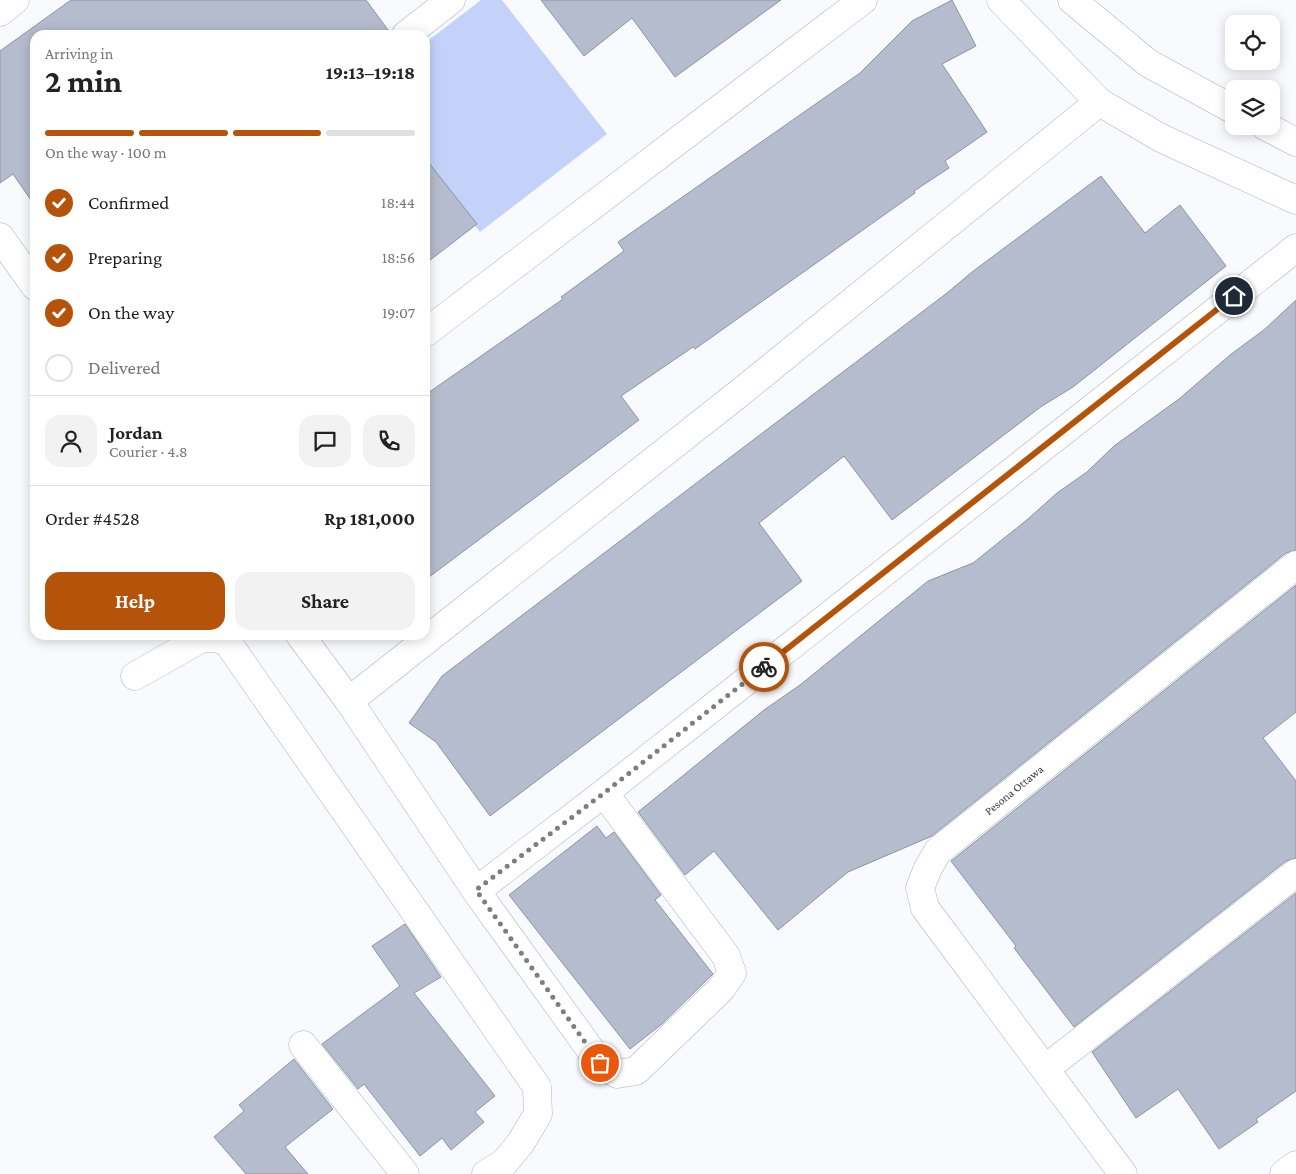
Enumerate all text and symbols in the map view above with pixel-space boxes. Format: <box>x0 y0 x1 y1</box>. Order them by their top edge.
map controls <box>1225 15 1280 135</box>
button: locate <box>1225 15 1280 70</box>
text: Arriving in <box>45 45 113 62</box>
text: 19:13–19:18 <box>326 62 415 83</box>
text: 2 min <box>45 63 122 99</box>
button: layers <box>1225 80 1280 135</box>
text: On the way · 100 m <box>45 144 167 161</box>
icon: check <box>45 189 73 217</box>
text: Confirmed <box>88 192 169 213</box>
text: 18:44 <box>381 194 415 211</box>
icon: check <box>45 244 73 272</box>
text: Preparing <box>88 247 162 268</box>
text: 18:56 <box>382 249 415 266</box>
pin <box>1213 275 1255 317</box>
icon: home <box>1220 282 1248 310</box>
icon: check <box>45 299 73 327</box>
text: On the way <box>88 302 174 323</box>
text: 19:07 <box>382 304 415 321</box>
text: Delivered <box>88 357 161 378</box>
button: person <box>45 415 97 467</box>
button: chat <box>299 415 351 467</box>
button: phone <box>363 415 415 467</box>
text: Jordan <box>109 422 163 443</box>
text: Courier · 4.8 <box>109 443 188 460</box>
text: Order #4528 <box>45 508 140 529</box>
text: Rp 181,000 <box>324 508 415 529</box>
button: Help <box>45 572 225 630</box>
button: Share <box>235 572 415 630</box>
courier <box>739 642 789 692</box>
icon: bike <box>750 653 778 681</box>
street label: Pesona Ottawa <box>982 762 1047 818</box>
pin <box>579 1042 621 1084</box>
icon: bag <box>586 1049 614 1077</box>

